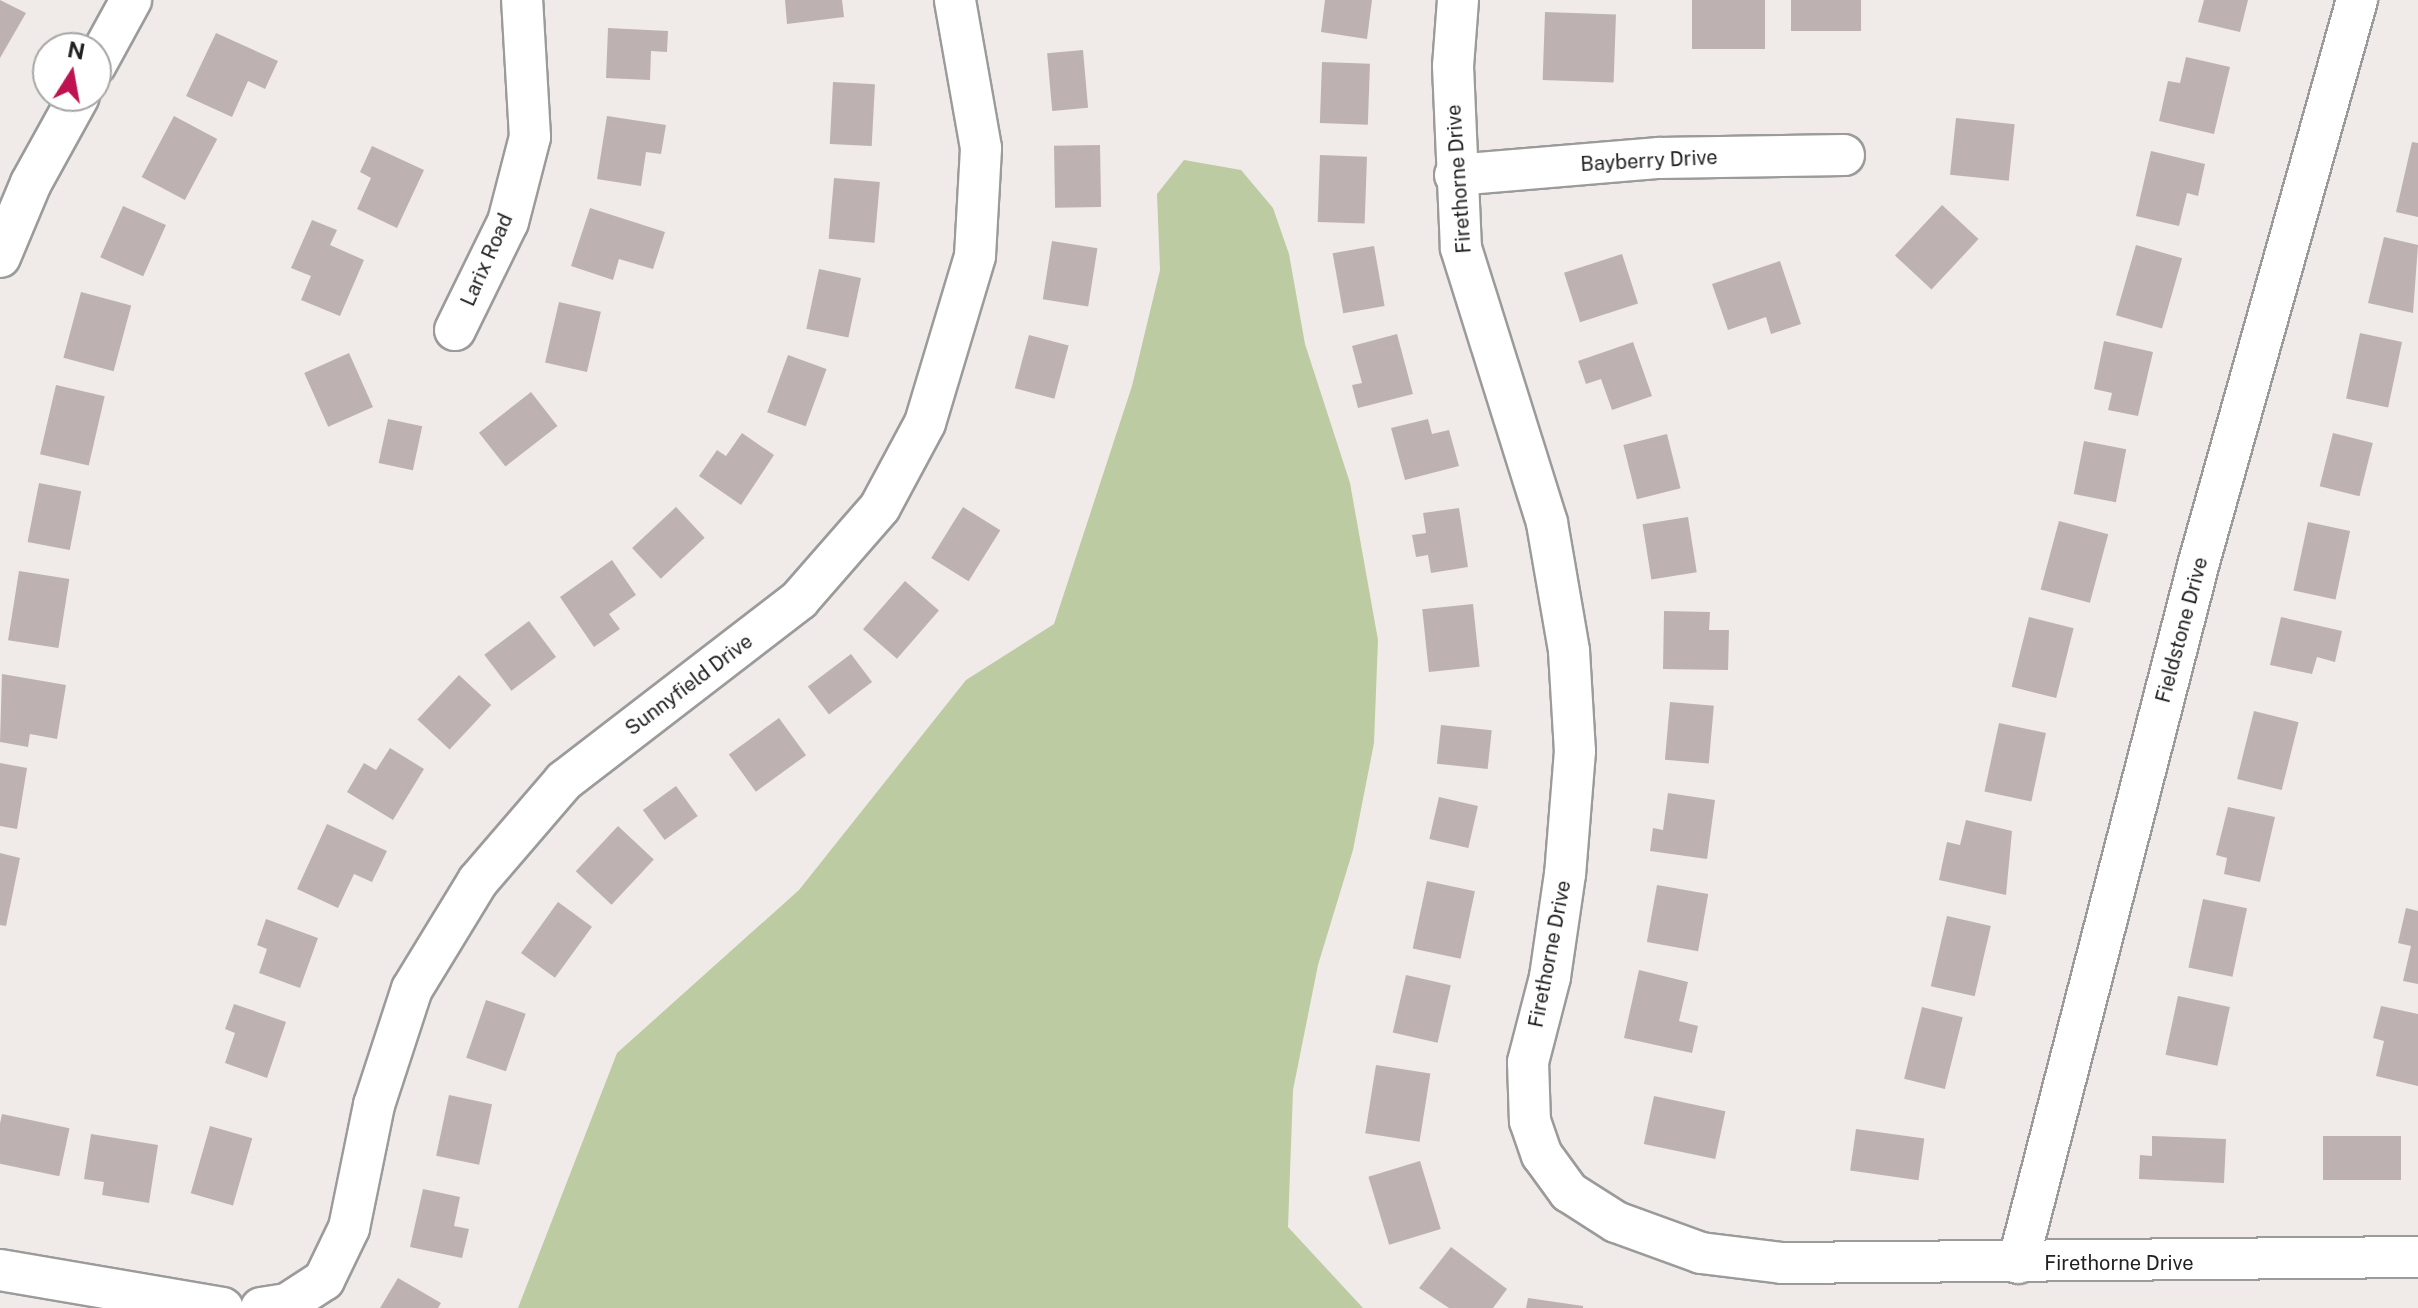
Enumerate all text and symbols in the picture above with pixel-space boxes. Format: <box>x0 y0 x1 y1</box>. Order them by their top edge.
north arrow <box>32 32 112 112</box>
text: N <box>65 36 87 65</box>
street label: Firethorne Drive <box>1442 104 1476 254</box>
street label: Bayberry Drive <box>1580 145 1718 177</box>
street label: Larix Road <box>456 210 518 310</box>
street label: Fieldstone Drive <box>2151 554 2213 706</box>
street label: Sunnyfield Drive <box>621 629 757 741</box>
street label: Firethorne Drive <box>1524 878 1576 1030</box>
street label: Firethorne Drive <box>2044 1251 2194 1275</box>

